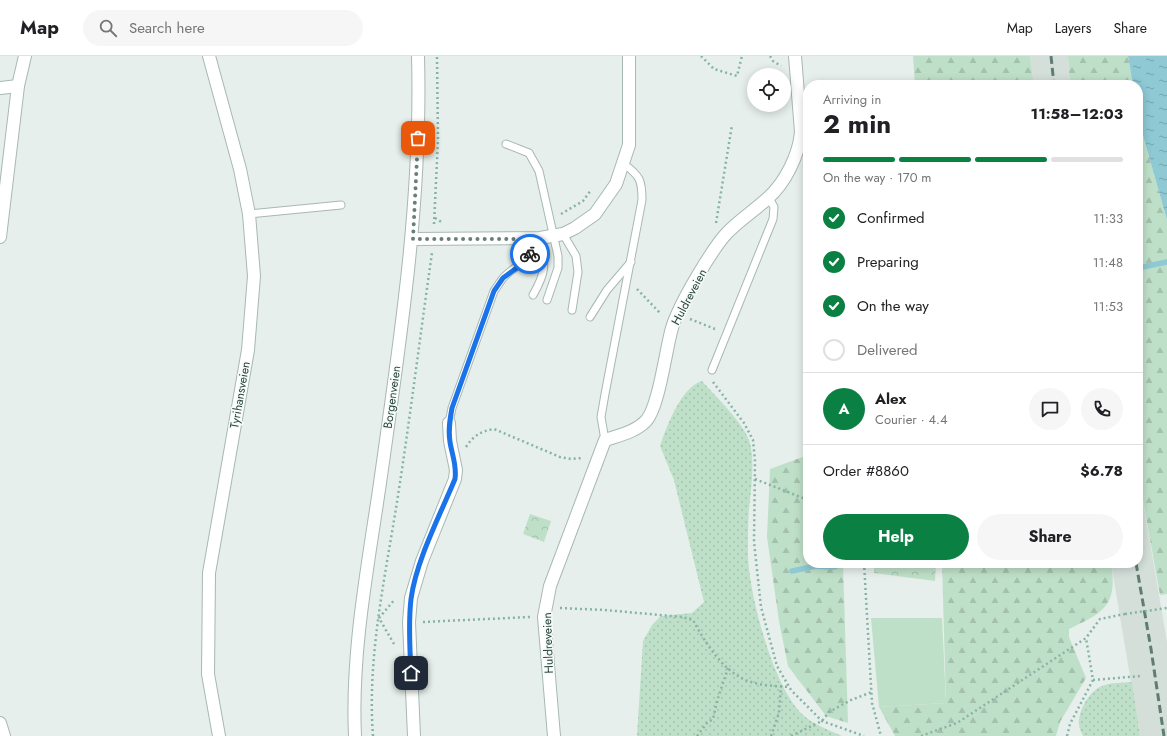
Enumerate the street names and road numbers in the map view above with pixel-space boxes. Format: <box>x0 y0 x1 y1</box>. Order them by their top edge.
street label: Huldreveien <box>667 266 711 328</box>
street label: Tyrihansveien <box>225 360 255 430</box>
street label: Borgenveien <box>379 364 405 430</box>
street label: Huldreveien <box>538 612 558 674</box>

